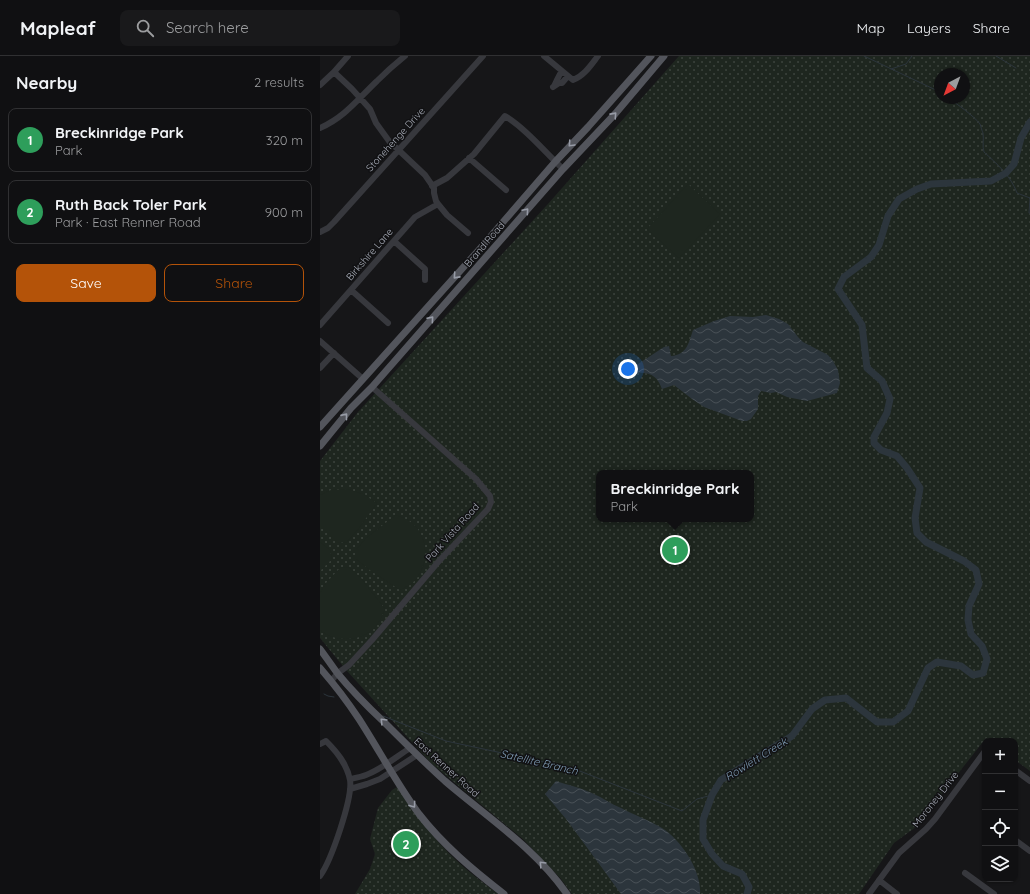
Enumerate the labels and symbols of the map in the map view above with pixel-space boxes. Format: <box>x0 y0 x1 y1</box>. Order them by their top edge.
north arrow <box>934 68 970 104</box>
street label: Stonehenge Drive <box>363 104 428 174</box>
one-way arrow <box>609 112 616 120</box>
one-way arrow <box>569 140 576 147</box>
one-way arrow <box>521 208 529 216</box>
street label: Brand Road <box>461 219 508 270</box>
street label: Birkshire Lane <box>343 225 396 283</box>
one-way arrow <box>454 271 461 278</box>
one-way arrow <box>427 316 434 324</box>
your location <box>618 359 638 379</box>
one-way arrow <box>340 413 347 421</box>
street label: Park Vista Road <box>423 500 482 564</box>
pin: 1 <box>662 535 688 565</box>
one-way arrow <box>380 718 388 726</box>
water label: Rowlett Creek <box>722 734 791 784</box>
street label: East Renner Road <box>411 735 482 800</box>
water label: Satellite Branch <box>499 746 580 778</box>
street label: Moroney Drive <box>909 768 962 830</box>
one-way arrow <box>408 801 416 808</box>
pin: 2 <box>393 829 419 859</box>
one-way arrow <box>539 861 547 869</box>

